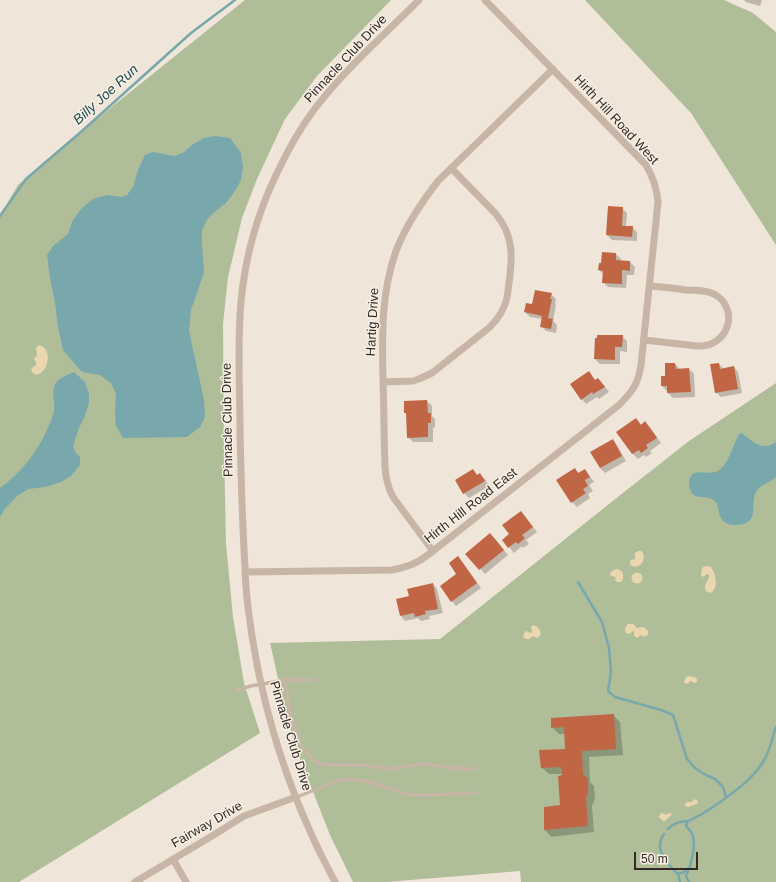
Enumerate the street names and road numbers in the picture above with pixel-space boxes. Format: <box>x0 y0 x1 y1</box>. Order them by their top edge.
street label: Pinnacle Club Drive <box>301 12 391 106</box>
street label: Hirth Hill Road West <box>570 72 662 168</box>
street label: Hartig Drive <box>363 287 383 357</box>
street label: Pinnacle Club Drive <box>219 363 237 477</box>
street label: Hirth Hill Road East <box>422 465 520 547</box>
street label: Pinnacle Club Drive <box>266 679 314 793</box>
street label: Fairway Drive <box>169 798 245 852</box>

